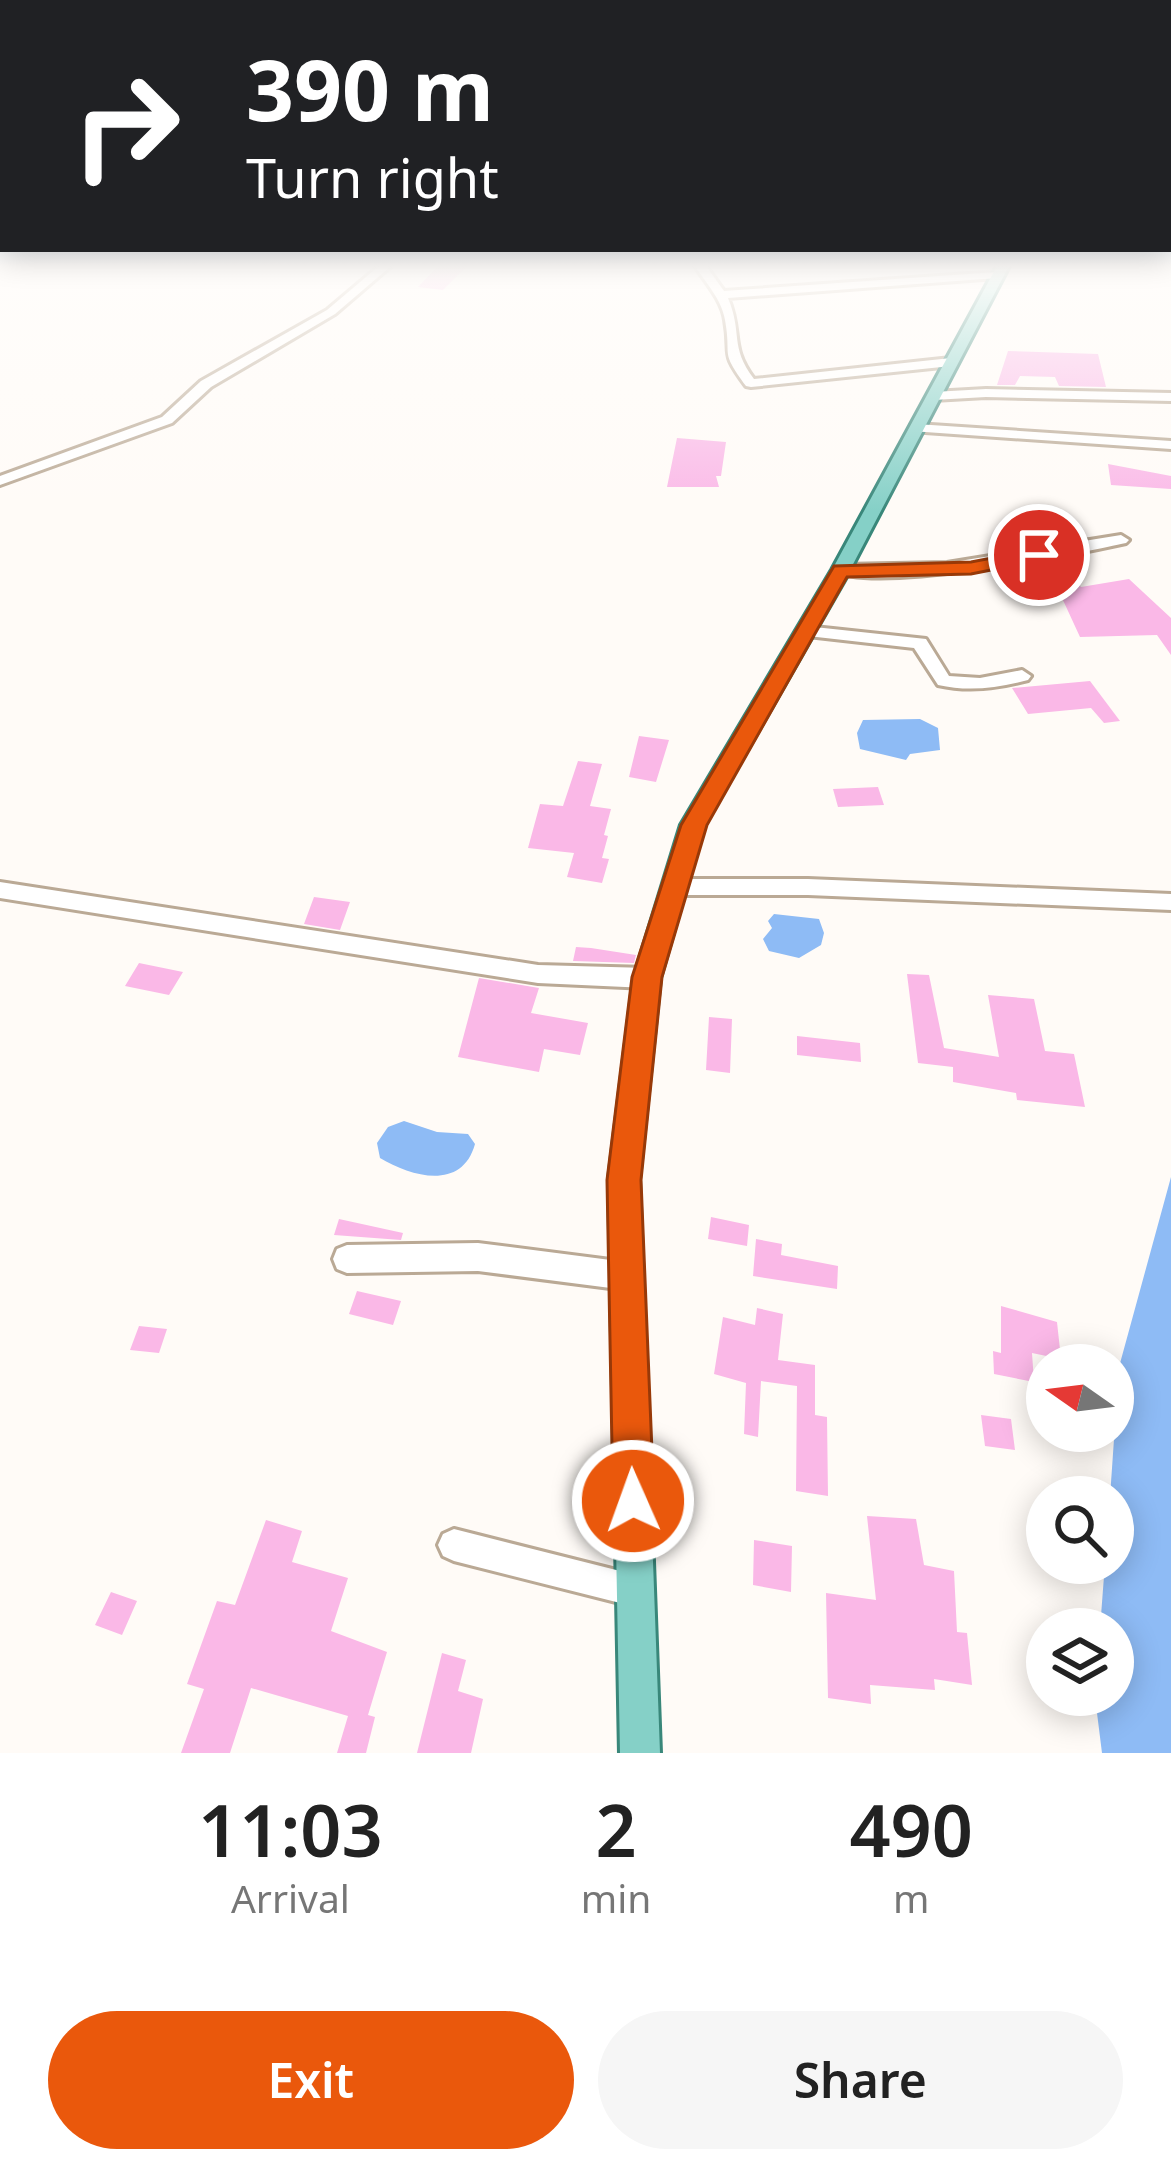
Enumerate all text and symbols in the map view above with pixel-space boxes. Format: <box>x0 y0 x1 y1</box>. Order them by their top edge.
text: 390 m <box>246 31 494 146</box>
icon: right <box>48 48 204 204</box>
text: Turn right <box>246 140 499 214</box>
pin <box>988 504 1090 606</box>
icon: arrive <box>1006 522 1072 588</box>
north arrow <box>1026 1344 1134 1452</box>
map controls <box>1026 1344 1134 1716</box>
position arrow <box>570 1438 696 1564</box>
button: search <box>1026 1476 1134 1584</box>
button: layers <box>1026 1608 1134 1716</box>
text: 11:03 <box>198 1780 383 1878</box>
text: 2 <box>595 1780 637 1878</box>
text: 490 <box>849 1780 973 1878</box>
text: Arrival <box>231 1871 350 1924</box>
text: min <box>581 1871 651 1924</box>
text: m <box>893 1871 929 1924</box>
button: Exit <box>48 2011 574 2149</box>
button: Share <box>598 2011 1123 2149</box>

